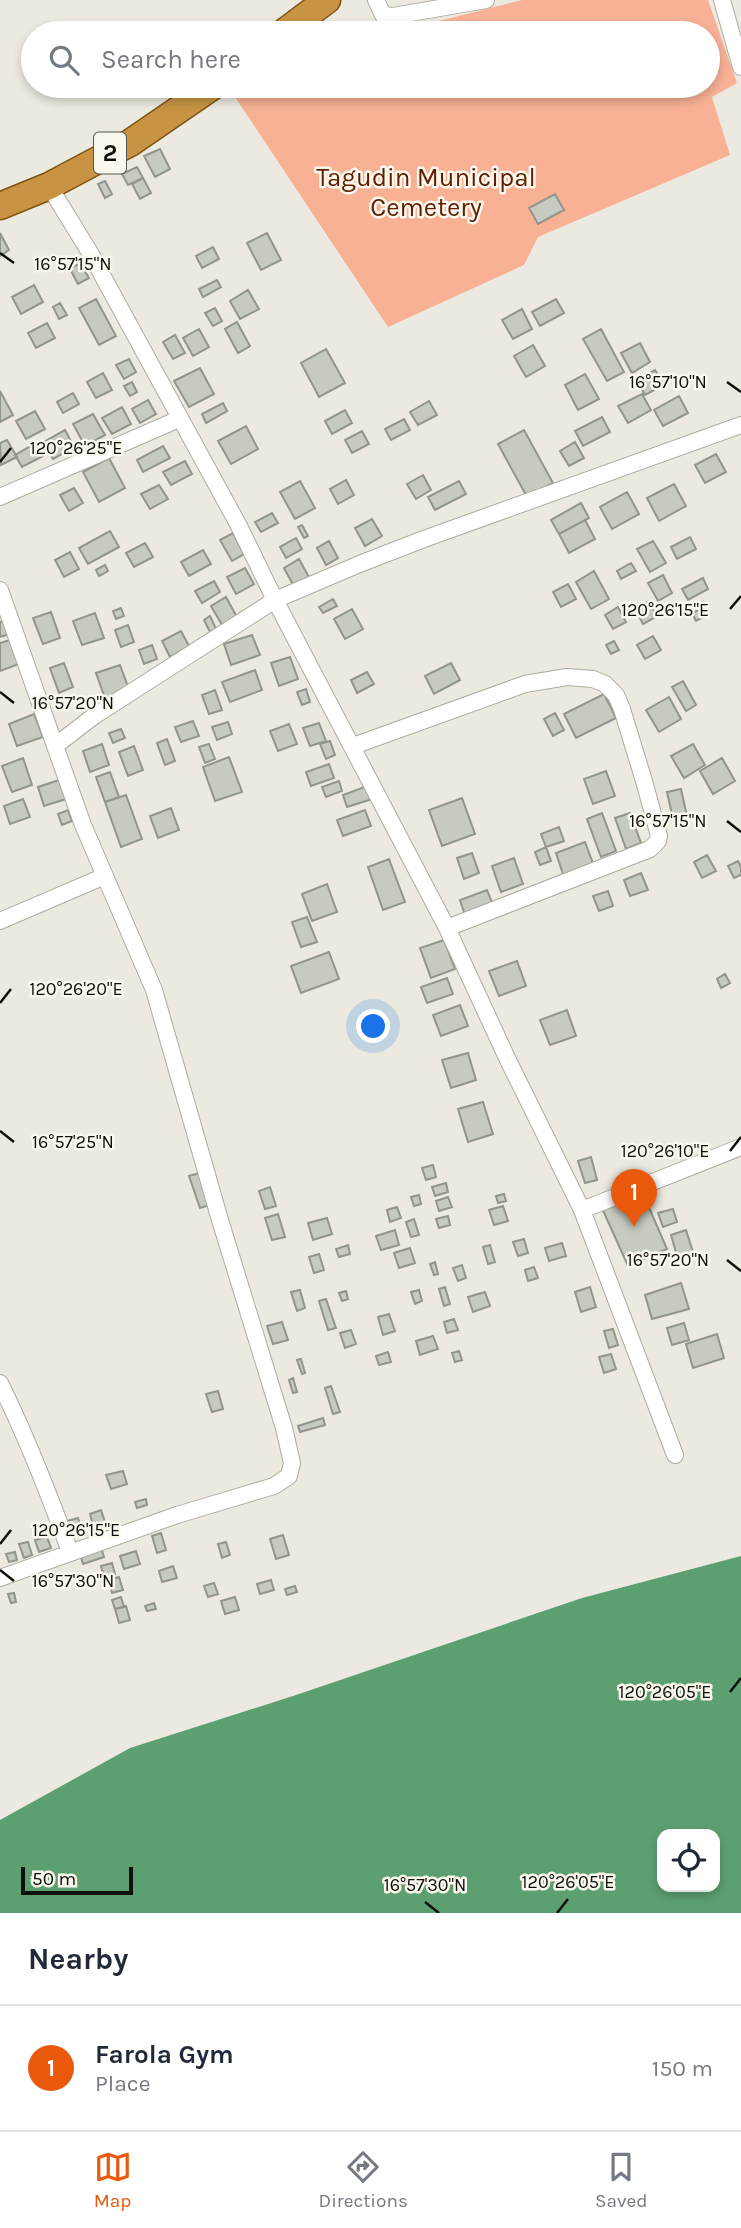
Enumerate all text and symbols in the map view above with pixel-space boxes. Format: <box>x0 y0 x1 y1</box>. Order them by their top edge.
search box <box>21 21 720 98</box>
icon: search <box>45 41 83 79</box>
text: Search here <box>101 44 241 75</box>
road number: 2 <box>94 132 126 174</box>
park label: Tagudin Municipal Cemetery <box>316 162 536 223</box>
text: 16°57'15"N <box>34 253 112 275</box>
text: 16°57'10"N <box>629 371 707 393</box>
text: 120°26'25"E <box>30 437 122 459</box>
text: 120°26'15"E <box>621 599 709 621</box>
text: 16°57'20"N <box>32 692 114 714</box>
text: 16°57'15"N <box>629 810 707 832</box>
text: 120°26'20"E <box>29 978 123 1000</box>
your location <box>356 1009 390 1043</box>
text: 16°57'25"N <box>32 1131 114 1153</box>
text: 120°26'10"E <box>621 1140 709 1162</box>
pin: 1 <box>611 1169 657 1227</box>
text: 16°57'20"N <box>627 1249 709 1271</box>
text: 120°26'15"E <box>32 1519 120 1541</box>
text: 16°57'30"N <box>32 1570 114 1592</box>
text: 120°26'05"E <box>619 1681 711 1703</box>
map controls <box>657 1829 720 1892</box>
button: locate <box>657 1829 720 1892</box>
scale bar <box>21 1864 133 1896</box>
text: 50 m <box>32 1868 76 1890</box>
text: 120°26'05"E <box>522 1871 614 1893</box>
text: 16°57'30"N <box>384 1874 466 1896</box>
text: Nearby <box>28 1941 128 1977</box>
text: Farola Gym <box>95 2039 234 2070</box>
text: 1 <box>47 2055 55 2082</box>
text: 150 m <box>652 2055 713 2082</box>
text: Place <box>95 2070 151 2097</box>
tab: Map <box>94 2148 132 2212</box>
tab: Directions <box>319 2148 408 2212</box>
tab: Saved <box>595 2148 647 2212</box>

